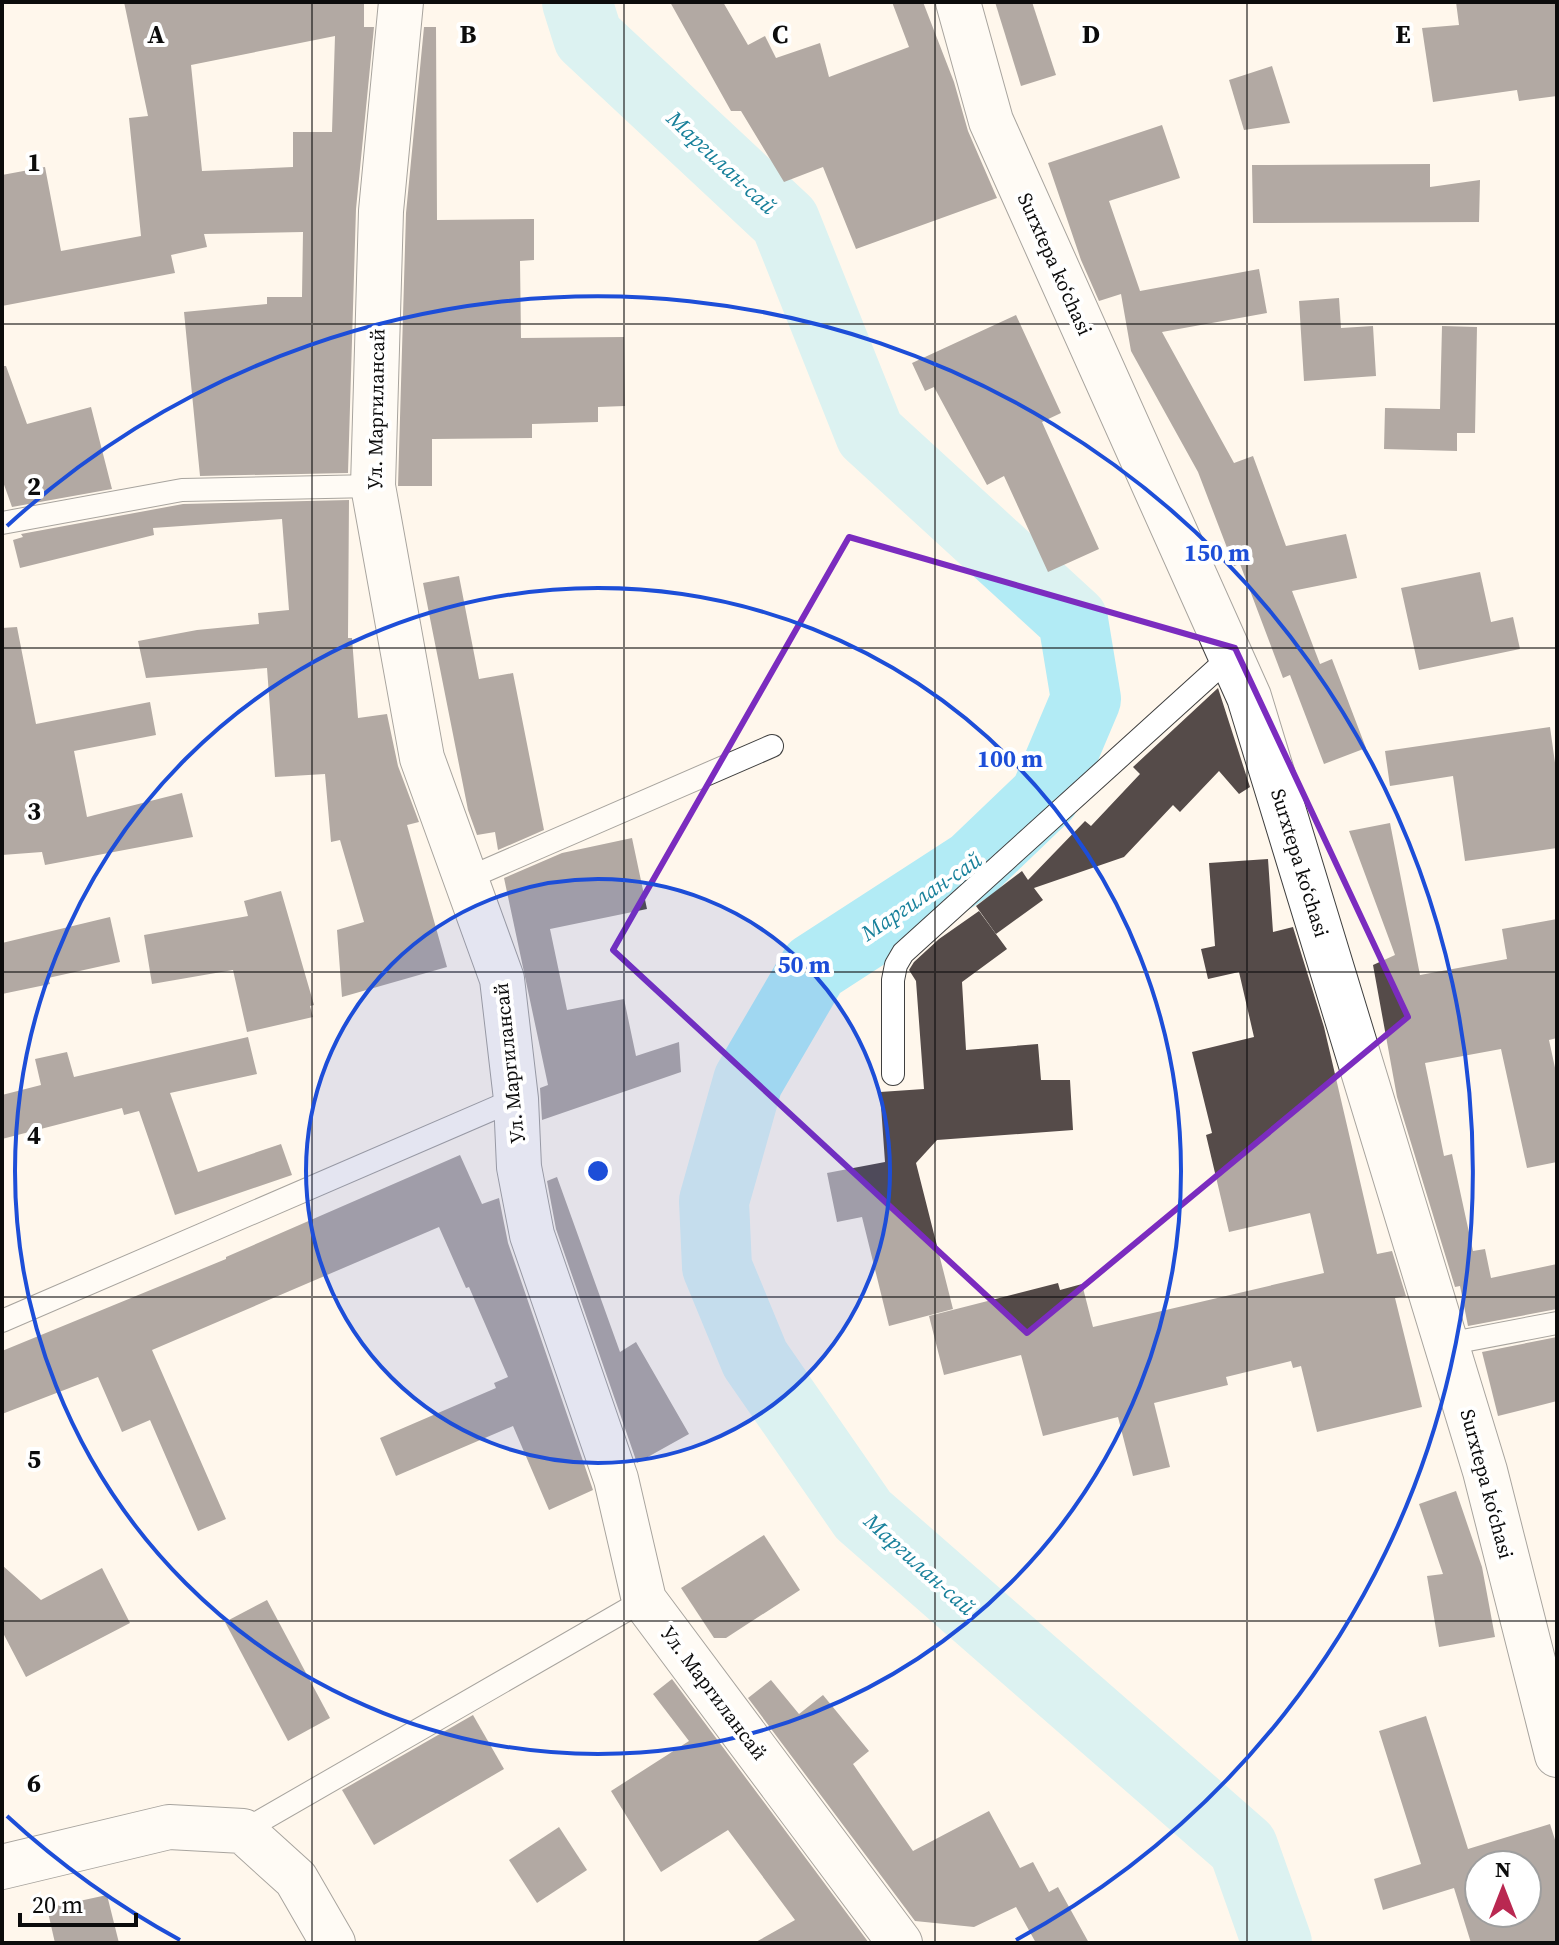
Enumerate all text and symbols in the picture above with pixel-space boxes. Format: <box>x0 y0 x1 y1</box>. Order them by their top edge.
text: A <box>147 16 165 52</box>
text: B <box>460 16 477 52</box>
text: C <box>772 16 788 52</box>
text: D <box>1082 16 1100 52</box>
text: E <box>1395 16 1411 52</box>
water label: Маргилан-сай <box>660 103 784 221</box>
text: 1 <box>27 144 41 180</box>
street label: Surxtepa koʻchasi <box>1011 188 1099 340</box>
street label: Ул. Маргилансай <box>361 328 391 490</box>
text: 2 <box>27 468 41 504</box>
text: 150 m <box>1184 536 1250 569</box>
text: 100 m <box>977 742 1043 775</box>
street label: Surxtepa koʻchasi <box>1264 785 1336 941</box>
text: 3 <box>27 793 41 829</box>
water label: Маргилан-сай <box>854 844 988 948</box>
text: 50 m <box>778 948 831 981</box>
street label: Ул. Маргилансай <box>487 981 531 1145</box>
text: 4 <box>27 1117 41 1153</box>
centre of rings <box>584 1157 612 1185</box>
street label: Surxtepa koʻchasi <box>1454 1406 1520 1562</box>
text: 5 <box>27 1441 41 1477</box>
water label: Маргилан-сай <box>857 1505 982 1622</box>
street label: Ул. Маргилансай <box>654 1620 774 1766</box>
text: 6 <box>27 1765 41 1801</box>
north arrow <box>1463 1849 1543 1929</box>
text: N <box>1495 1854 1511 1884</box>
scale bar <box>20 1877 136 1927</box>
text: 20 m <box>32 1888 83 1921</box>

